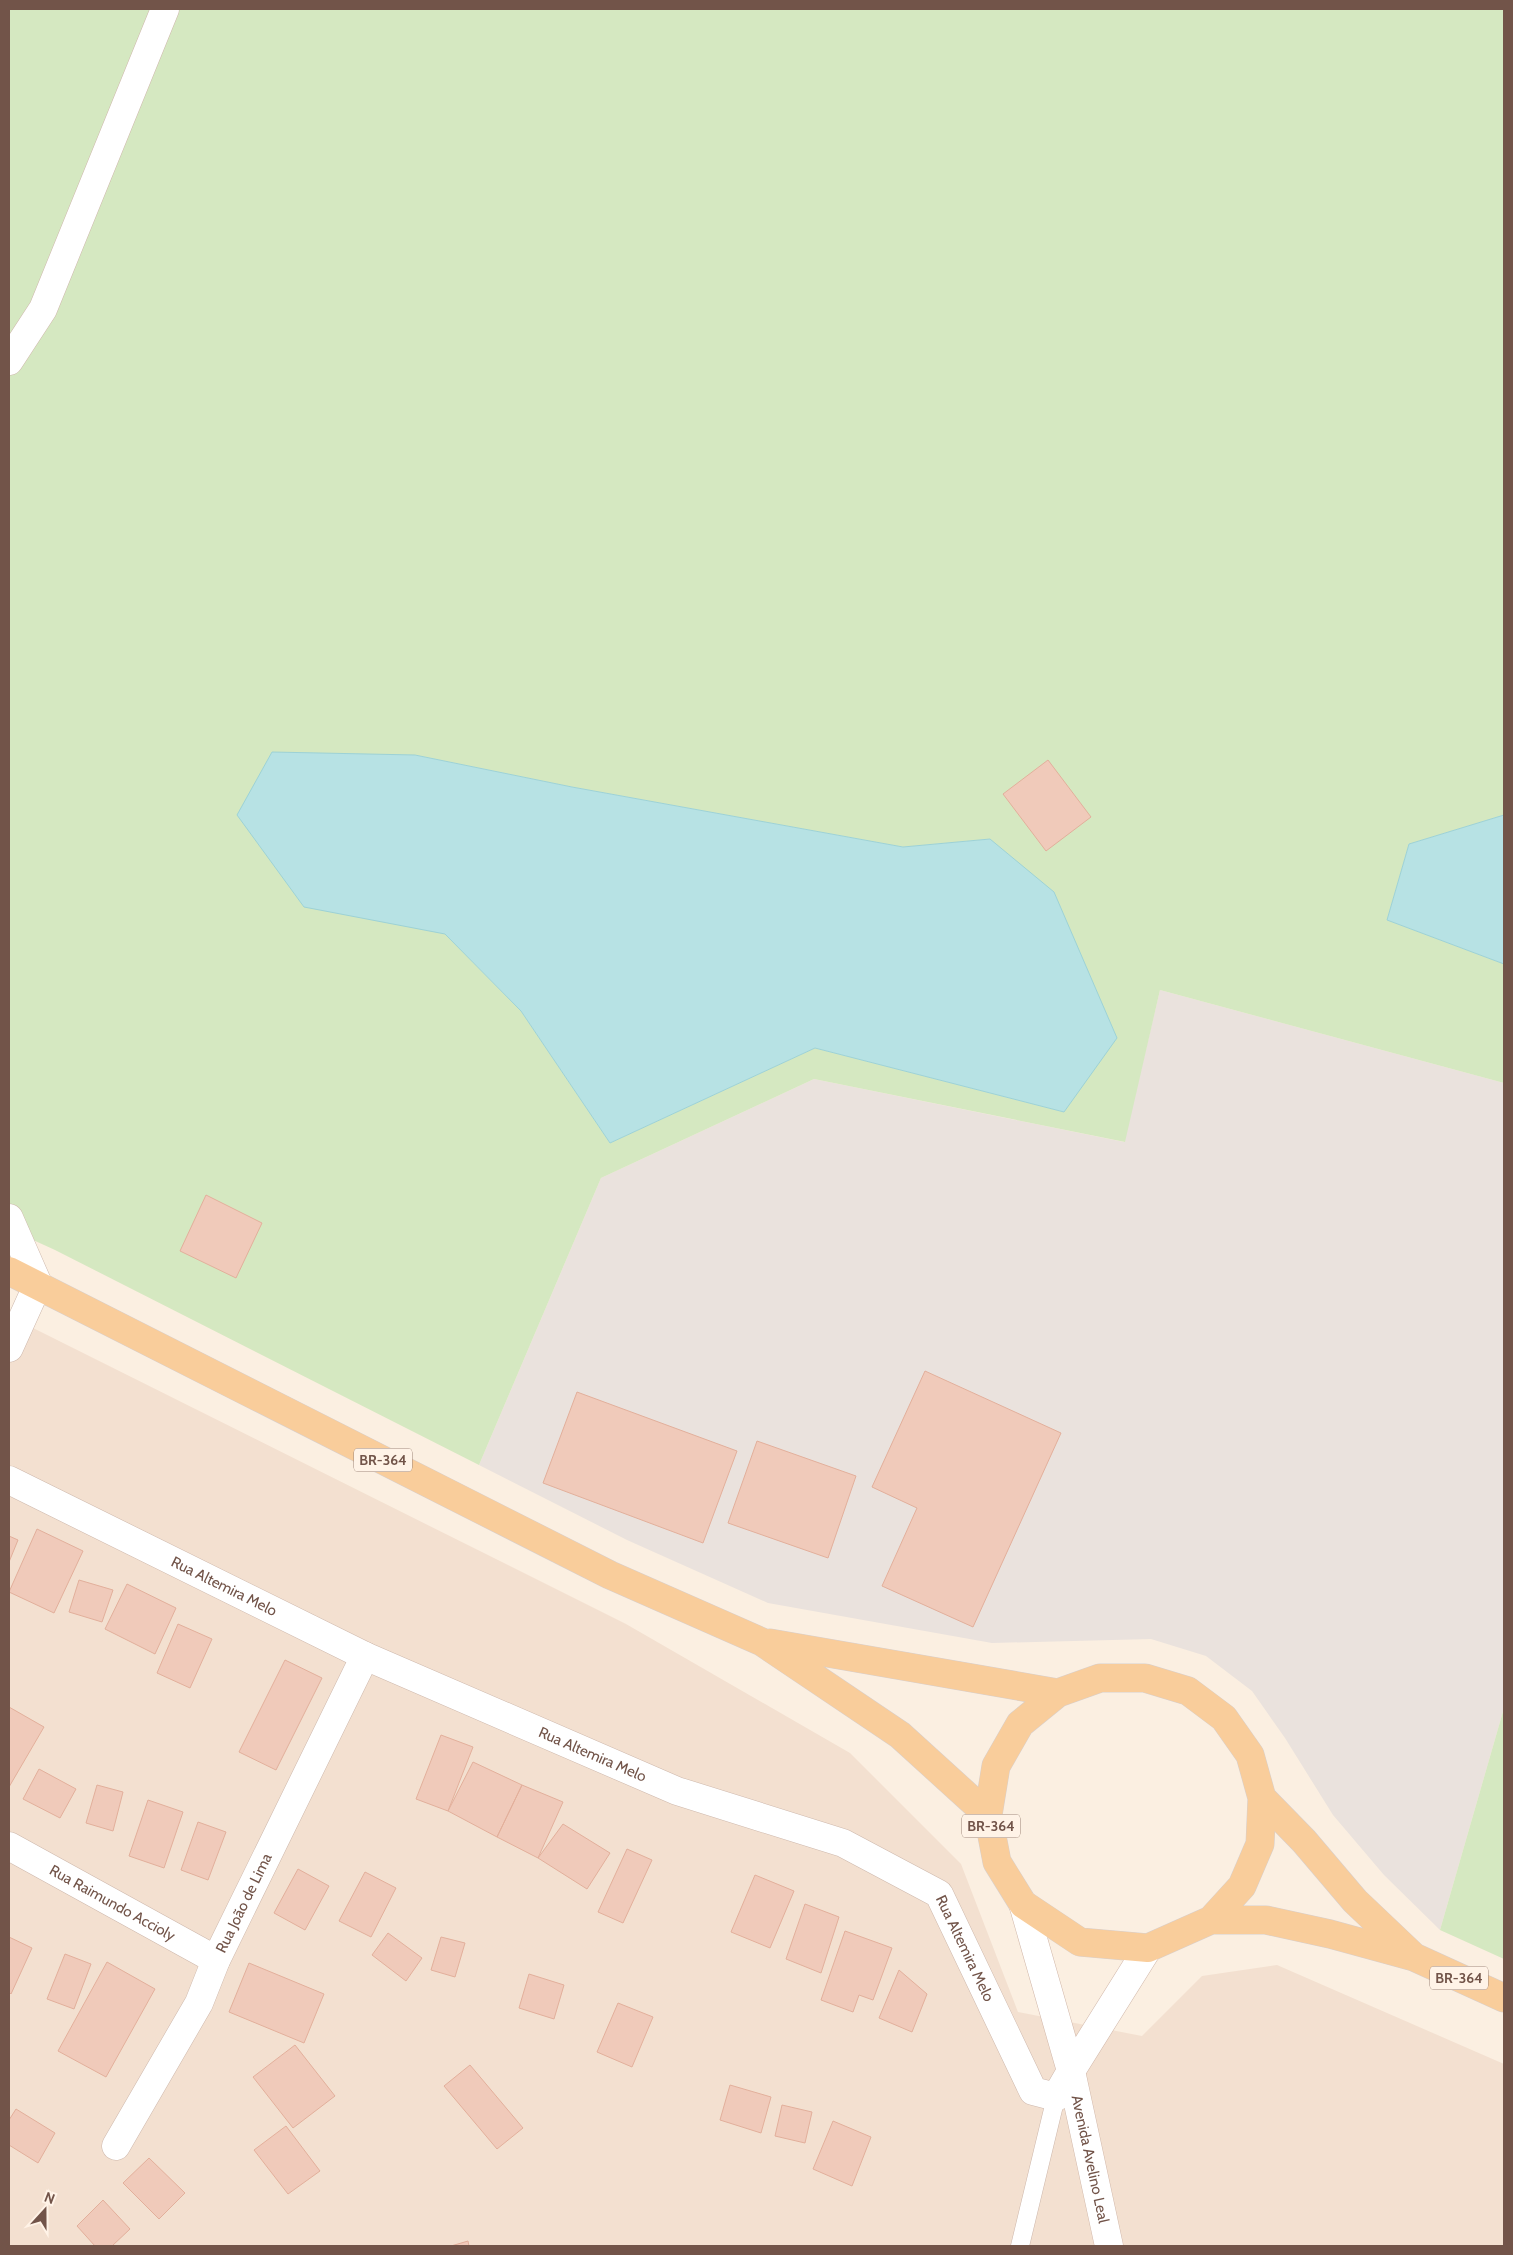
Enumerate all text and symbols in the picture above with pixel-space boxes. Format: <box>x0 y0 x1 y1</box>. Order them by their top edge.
road number: BR-364 <box>354 1448 412 1472</box>
street label: Rua Altemira Melo <box>168 1553 280 1620</box>
street label: Rua Altemira Melo <box>536 1723 649 1786</box>
road number: BR-364 <box>962 1814 1020 1838</box>
street label: Rua João de Lima <box>212 1850 276 1956</box>
street label: Rua Raimundo Accioly <box>46 1861 179 1945</box>
street label: Rua Altemira Melo <box>932 1892 998 2004</box>
road number: BR-364 <box>1430 1966 1488 1990</box>
street label: Avenida Avelino Leal <box>1068 2094 1113 2225</box>
north arrow <box>20 2185 70 2235</box>
text: N <box>42 2188 58 2208</box>

